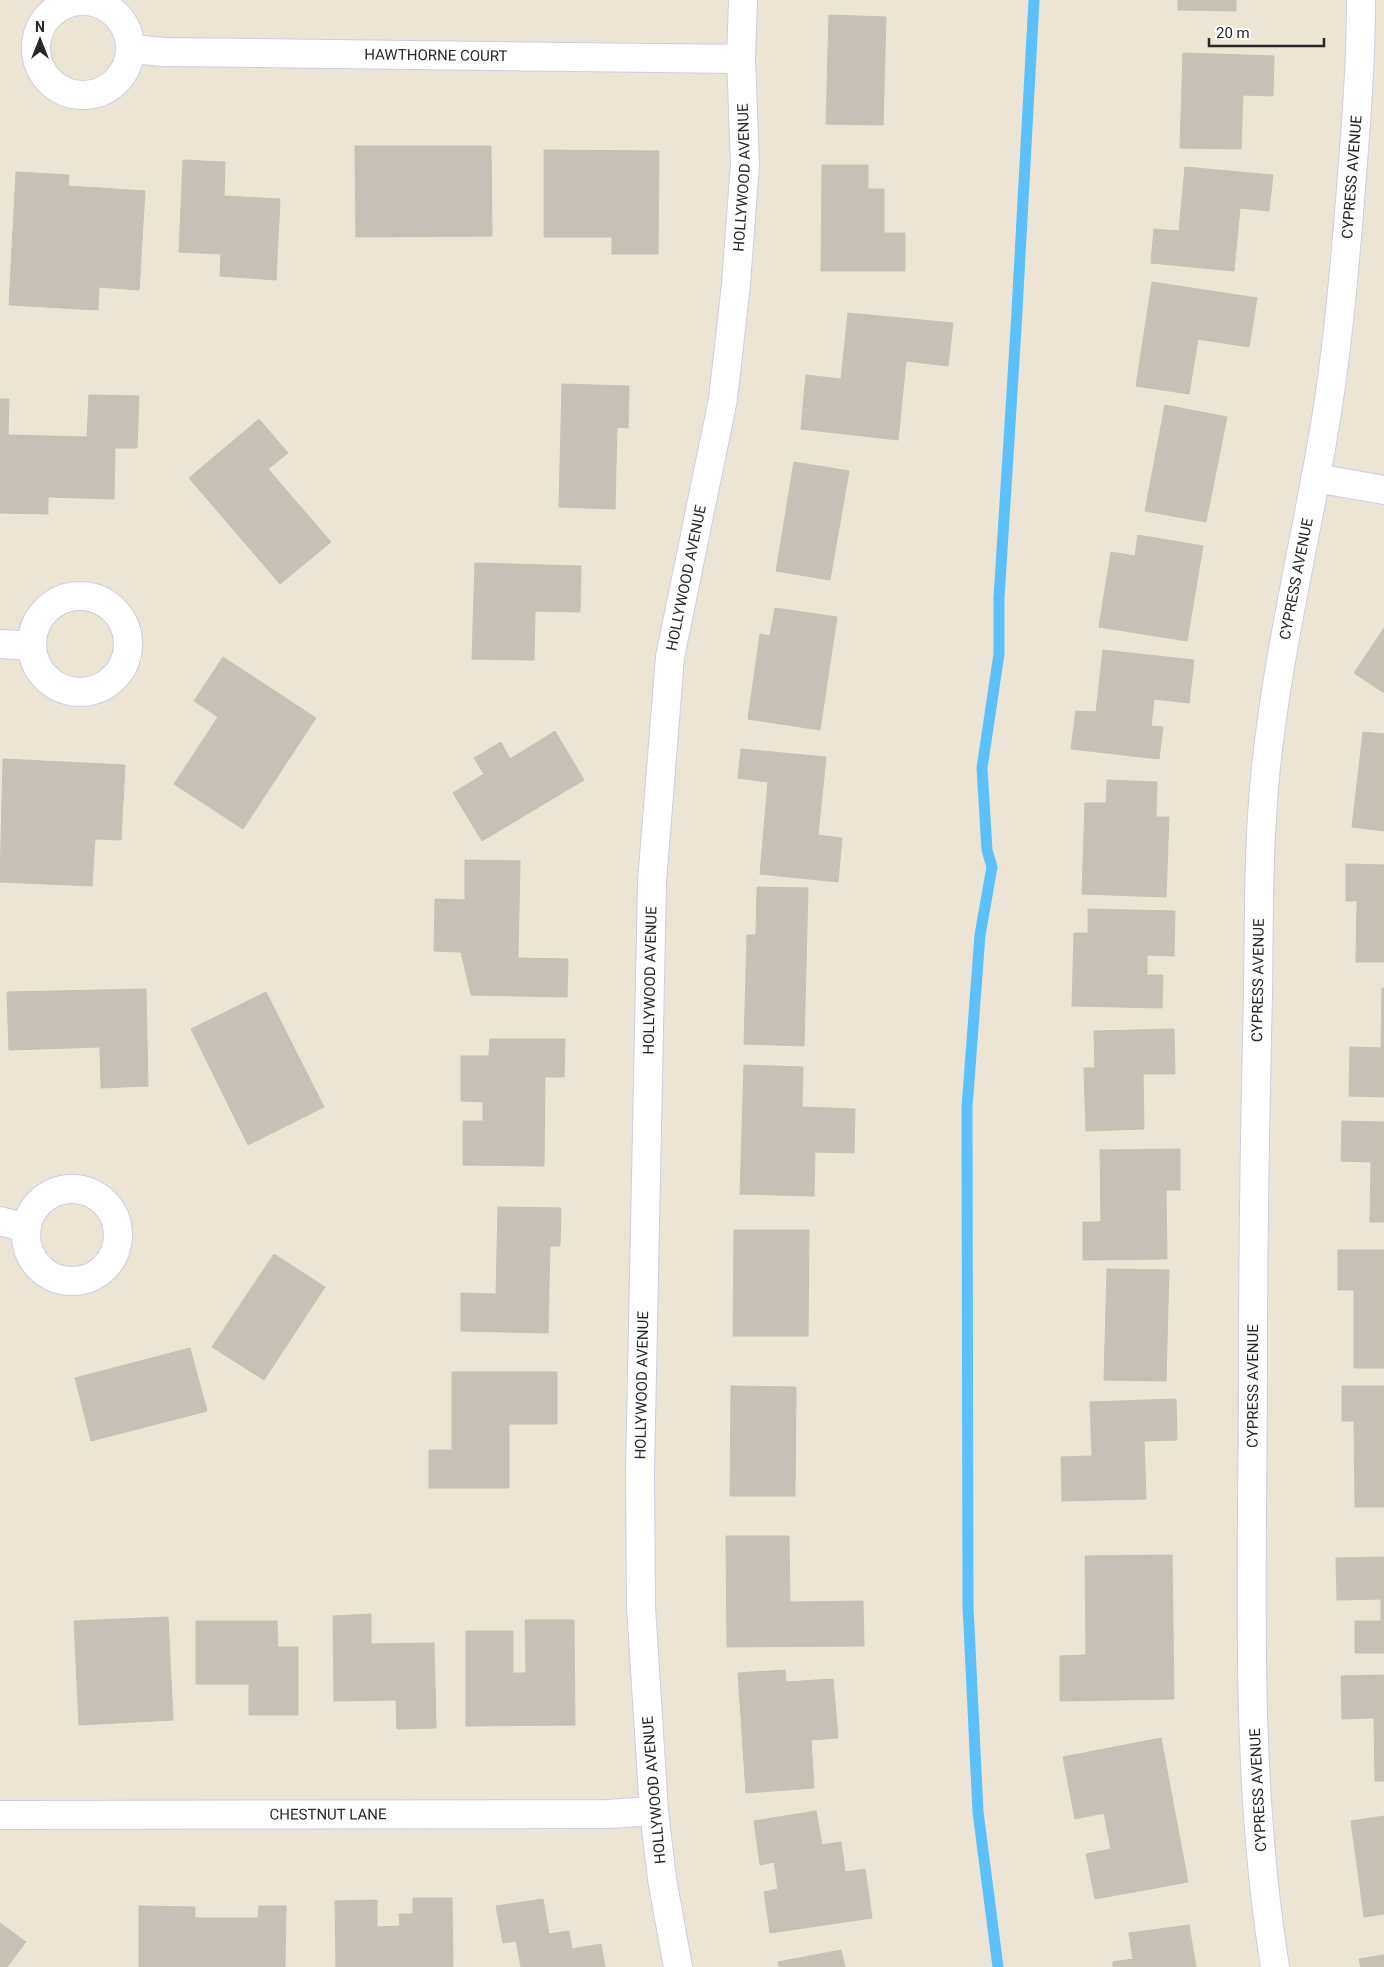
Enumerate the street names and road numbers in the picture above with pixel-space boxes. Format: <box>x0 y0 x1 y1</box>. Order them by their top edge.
street label: HAWTHORNE COURT <box>364 45 508 65</box>
street label: HOLLYWOOD AVENUE <box>729 103 754 252</box>
street label: CYPRESS AVENUE <box>1338 114 1366 240</box>
street label: HOLLYWOOD AVENUE <box>663 503 710 652</box>
street label: CYPRESS AVENUE <box>1276 516 1317 641</box>
street label: HOLLYWOOD AVENUE <box>639 906 661 1055</box>
street label: CYPRESS AVENUE <box>1248 918 1268 1042</box>
street label: HOLLYWOOD AVENUE <box>631 1311 652 1460</box>
street label: CYPRESS AVENUE <box>1244 1324 1262 1448</box>
street label: HOLLYWOOD AVENUE <box>639 1715 669 1865</box>
street label: CYPRESS AVENUE <box>1246 1727 1270 1852</box>
street label: CHESTNUT LANE <box>270 1805 387 1824</box>

